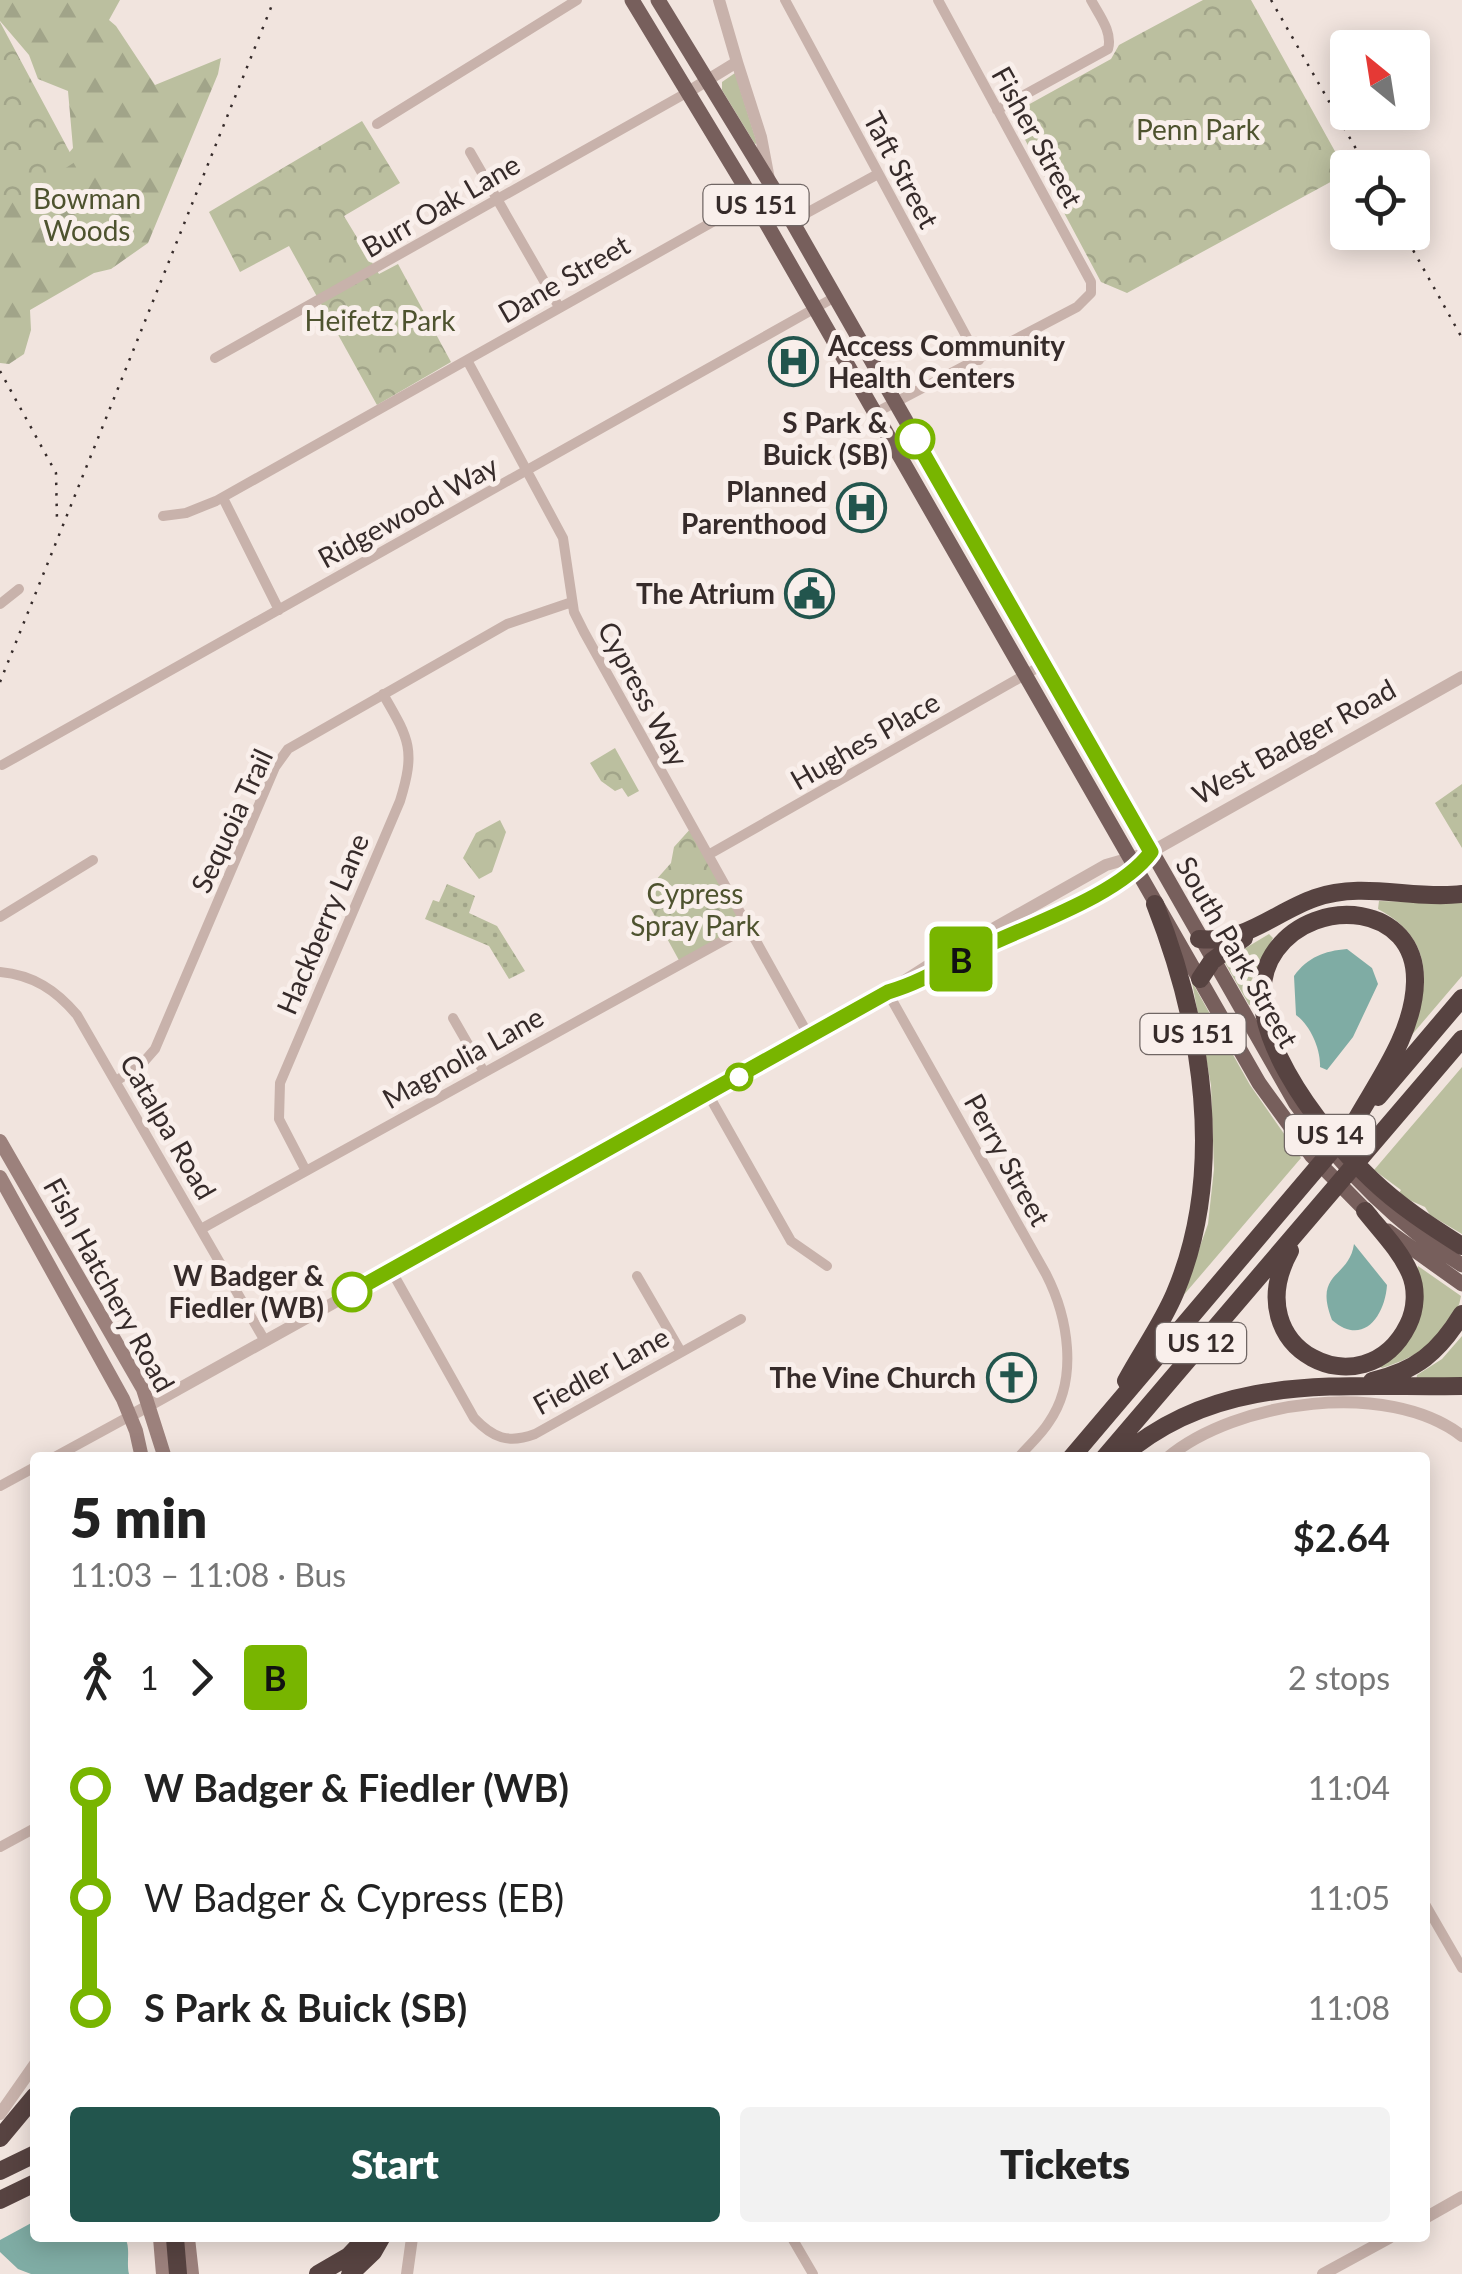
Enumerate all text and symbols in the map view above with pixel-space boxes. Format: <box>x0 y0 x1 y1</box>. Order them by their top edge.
north arrow <box>1330 30 1430 130</box>
map controls <box>1330 30 1430 250</box>
street label: Fisher Street <box>985 60 1090 213</box>
street label: Taft Street <box>857 105 947 234</box>
park label: Penn Park <box>1136 112 1261 146</box>
street label: Burr Oak Lane <box>356 146 525 264</box>
button: locate <box>1330 150 1430 250</box>
park label: Bowman Woods <box>33 181 141 247</box>
road number: US 151 <box>704 185 808 225</box>
street label: Dane Street <box>492 227 635 329</box>
park label: Heifetz Park <box>304 303 456 337</box>
place label: Access Community Health Centers <box>827 328 1065 394</box>
hospital icon: Access Community Health Centers <box>767 336 819 388</box>
place label: S Park & Buick (SB) <box>762 405 889 471</box>
marker: S Park & Buick (SB) <box>896 420 934 458</box>
street label: Ridgewood Way <box>312 447 504 575</box>
place label: Planned Parenthood <box>681 474 827 540</box>
hospital icon: Planned Parenthood <box>836 482 888 534</box>
public building icon: The Atrium <box>784 568 836 620</box>
place label: The Atrium <box>636 576 775 610</box>
street label: Cypress Way <box>591 615 697 772</box>
street label: West Badger Road <box>1186 671 1401 811</box>
street label: Hughes Place <box>784 684 945 796</box>
street label: Sequoia Trail <box>183 743 279 898</box>
street label: Hackberry Lane <box>269 828 375 1019</box>
street label: South Park Street <box>1169 850 1306 1053</box>
park label: Cypress Spray Park <box>630 876 761 942</box>
line badge: B <box>928 926 994 992</box>
text: B <box>949 938 973 980</box>
street label: Magnolia Lane <box>376 999 549 1115</box>
road number: US 151 <box>1140 1014 1246 1054</box>
street label: Catalpa Road <box>114 1048 224 1205</box>
unlabelled marker <box>726 1064 752 1090</box>
street label: Perry Street <box>958 1087 1058 1232</box>
road number: US 14 <box>1285 1115 1375 1155</box>
street label: Fish Hatchery Road <box>37 1172 183 1397</box>
place label: W Badger & Fiedler (WB) <box>168 1258 325 1324</box>
marker: W Badger & Fiedler (WB) <box>333 1273 371 1311</box>
street label: Fiedler Lane <box>527 1319 674 1421</box>
road number: US 12 <box>1156 1323 1246 1363</box>
church icon: The Vine Church <box>985 1352 1037 1404</box>
place label: The Vine Church <box>769 1360 976 1394</box>
text: 5 min <box>70 1484 207 1550</box>
text: $2.64 <box>1293 1514 1390 1560</box>
text: 11:03 – 11:08 · Bus <box>70 1555 346 1594</box>
icon: walk <box>70 1650 125 1705</box>
icon: forward <box>174 1650 229 1705</box>
text: B <box>264 1656 287 1698</box>
text: 1 <box>140 1658 159 1697</box>
text: 2 stops <box>1288 1658 1390 1697</box>
text: W Badger & Fiedler (WB) <box>144 1764 569 1810</box>
text: 11:04 <box>1308 1768 1390 1807</box>
text: W Badger & Cypress (EB) <box>144 1874 564 1920</box>
text: 11:05 <box>1308 1878 1390 1917</box>
text: S Park & Buick (SB) <box>144 1984 467 2030</box>
text: 11:08 <box>1308 1988 1390 2027</box>
button: Start <box>70 2107 720 2222</box>
button: Tickets <box>740 2107 1390 2222</box>

